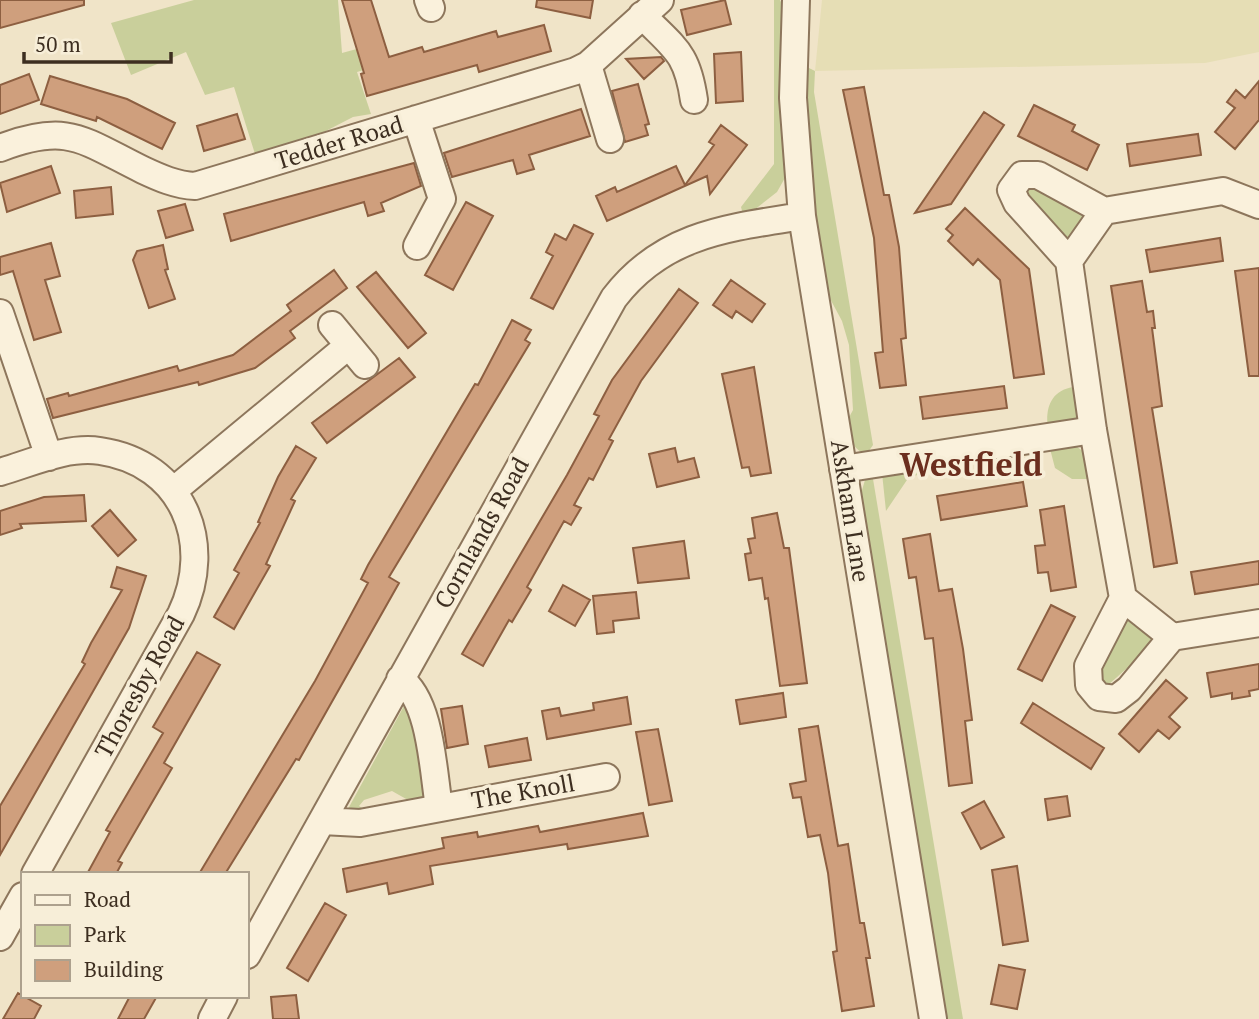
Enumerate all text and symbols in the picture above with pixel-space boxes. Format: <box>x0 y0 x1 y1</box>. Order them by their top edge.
scale bar <box>24 21 172 65</box>
text: 50 m <box>35 30 81 58</box>
street label: Tedder Road <box>271 107 407 177</box>
street label: Askham Lane <box>824 437 878 584</box>
district label: Westfield <box>899 443 1043 485</box>
street label: Cornlands Road <box>426 451 536 614</box>
street label: Thoresby Road <box>87 610 191 763</box>
street label: The Knoll <box>469 766 577 816</box>
legend <box>21 872 248 998</box>
text: Road <box>84 885 131 913</box>
text: Park <box>84 920 126 948</box>
text: Building <box>84 955 164 983</box>

